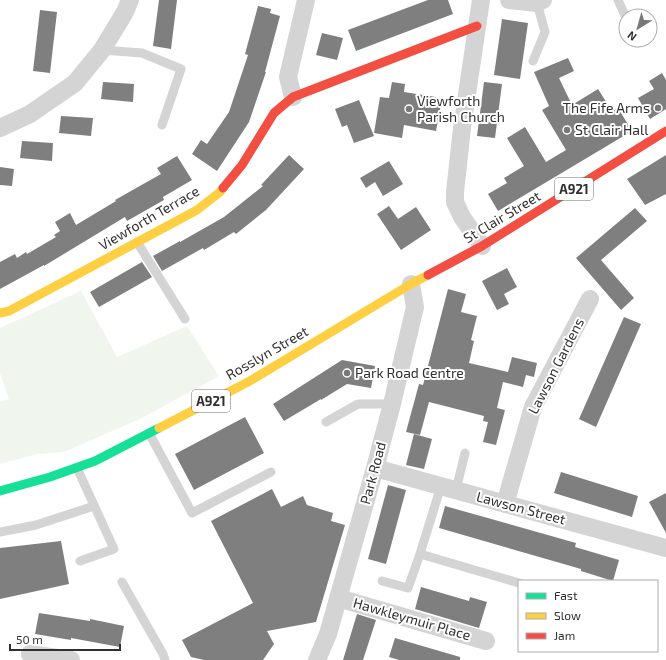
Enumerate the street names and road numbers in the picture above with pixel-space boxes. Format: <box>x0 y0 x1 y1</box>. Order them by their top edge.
road number: A921 <box>555 178 593 200</box>
street label: Viewforth Terrace <box>95 182 202 253</box>
street label: St Clair Street <box>460 187 543 246</box>
street label: Lawson Gardens <box>524 315 587 417</box>
street label: Rosslyn Street <box>223 322 311 383</box>
road number: A921 <box>192 390 230 412</box>
street label: Park Road <box>356 440 389 506</box>
street label: Lawson Street <box>475 487 568 528</box>
street label: Hawkleymuir Place <box>352 594 473 643</box>

